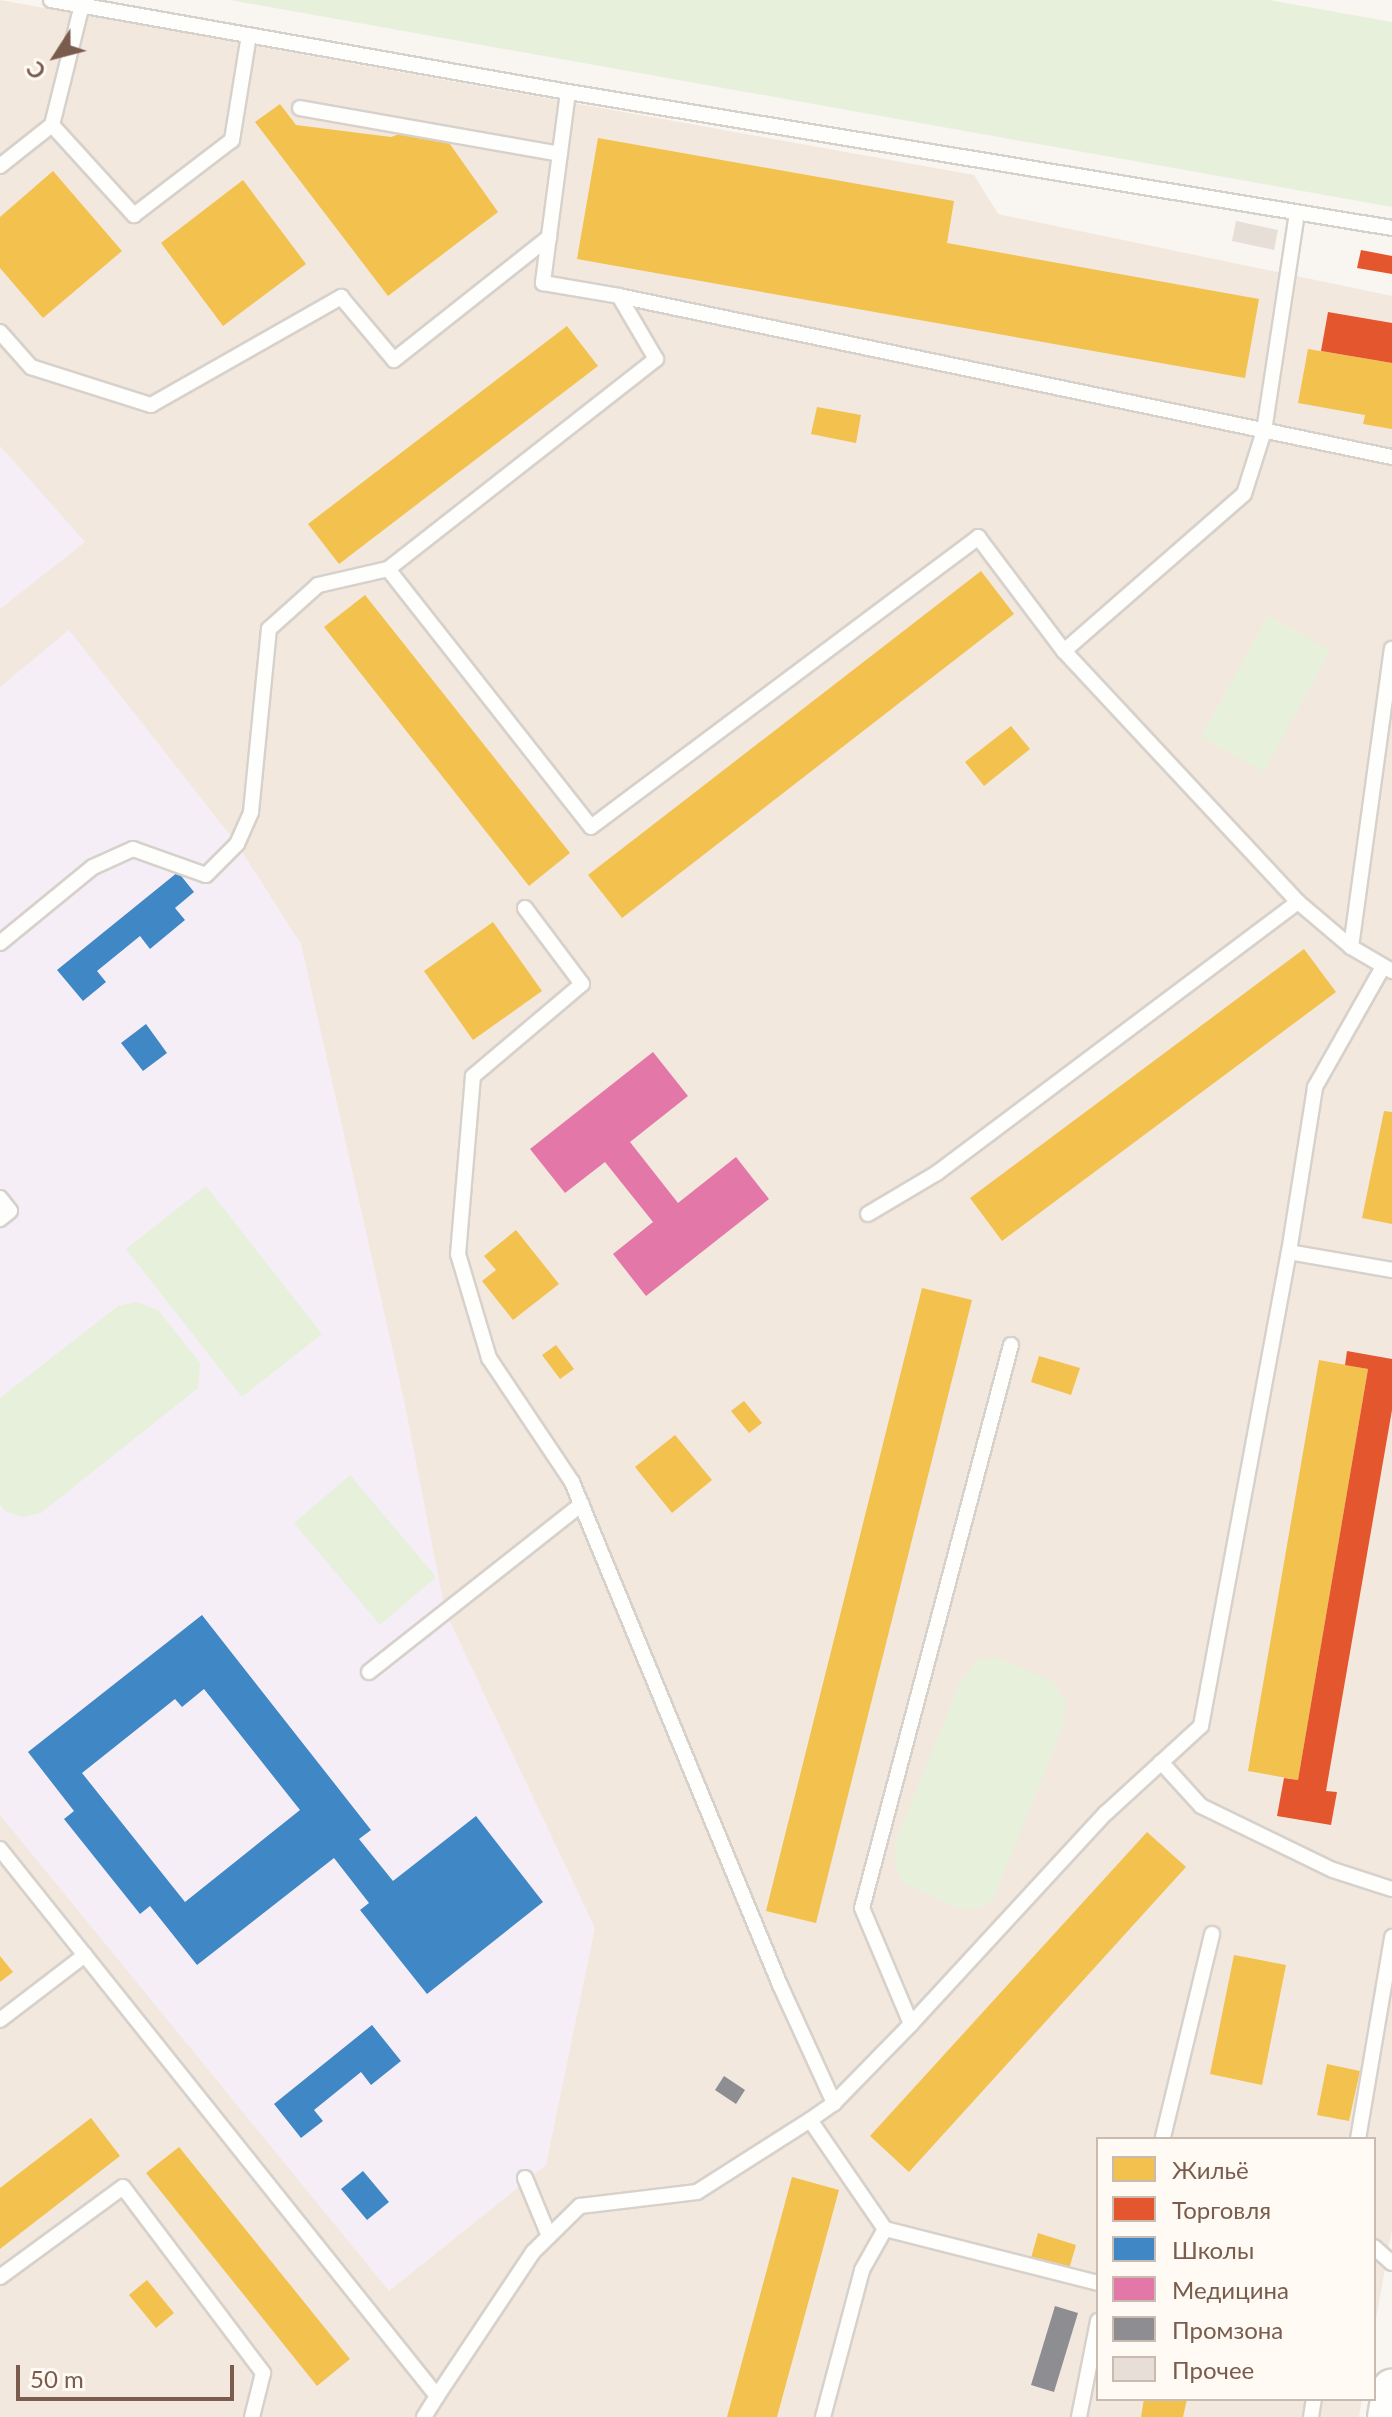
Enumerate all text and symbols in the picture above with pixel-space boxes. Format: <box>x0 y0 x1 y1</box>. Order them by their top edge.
north arrow <box>16 16 96 96</box>
text: С <box>21 57 51 84</box>
legend <box>1096 2137 1376 2401</box>
text: Жильё <box>1172 2155 1249 2184</box>
text: Торговля <box>1172 2195 1271 2224</box>
text: Школы <box>1172 2235 1254 2264</box>
text: Медицина <box>1172 2275 1289 2304</box>
text: Промзона <box>1172 2315 1283 2344</box>
scale bar <box>20 2349 238 2399</box>
text: Прочее <box>1172 2355 1254 2384</box>
text: 50 m <box>30 2364 84 2393</box>

